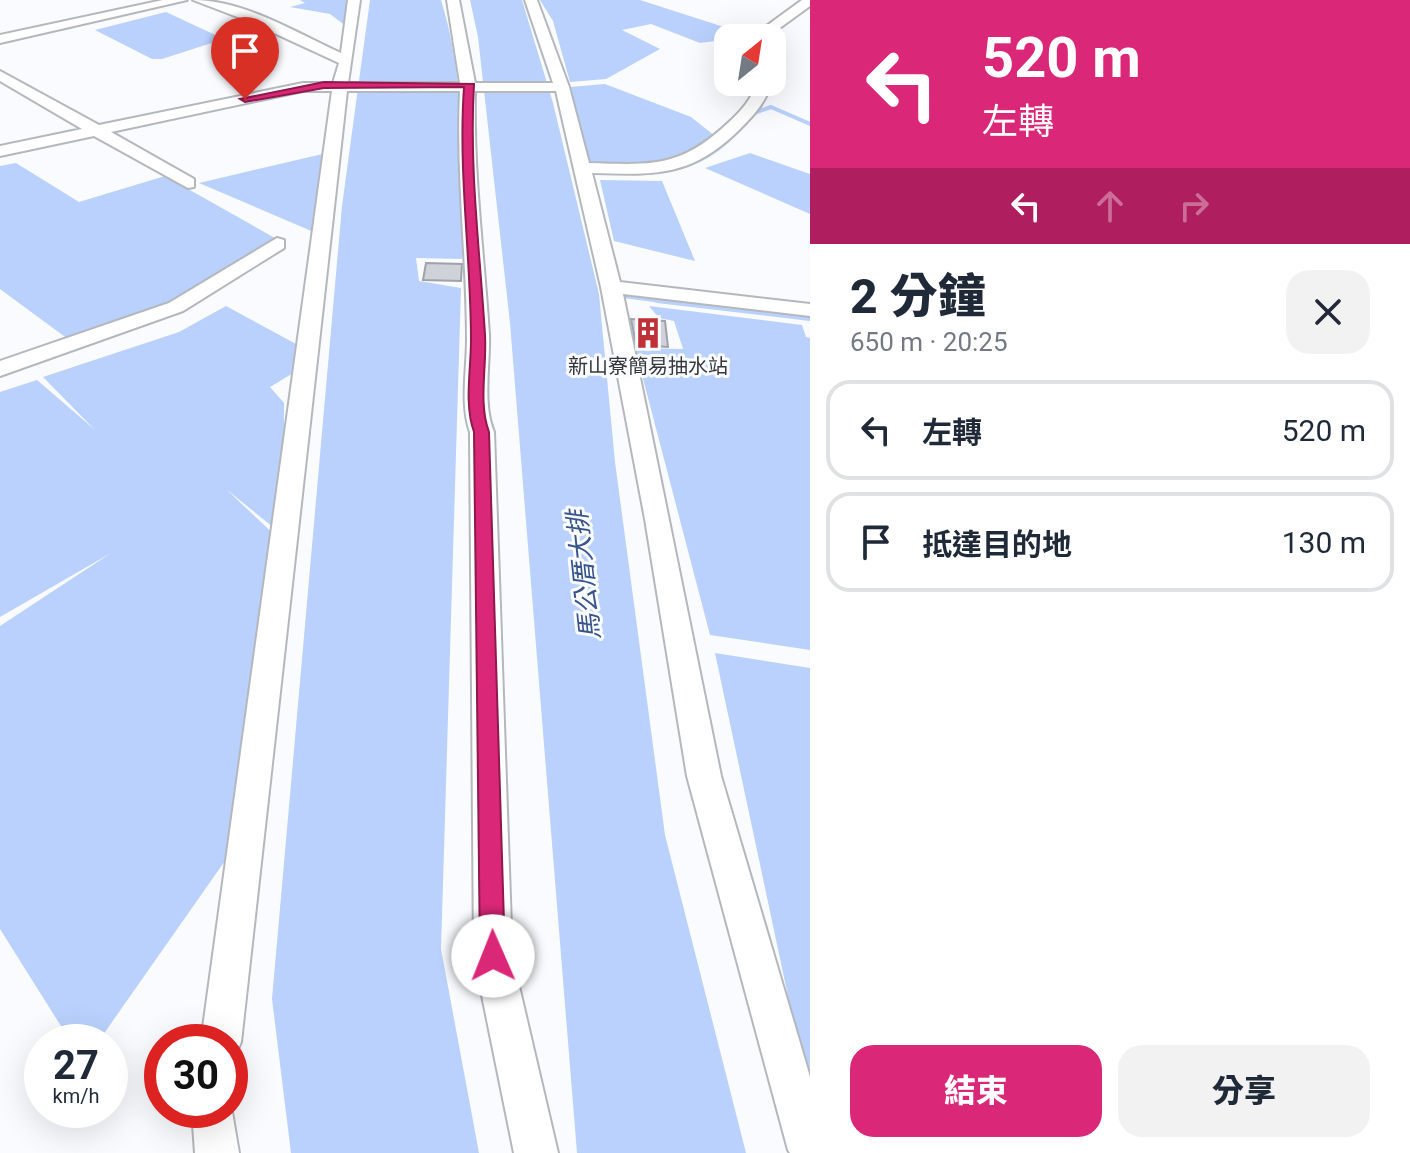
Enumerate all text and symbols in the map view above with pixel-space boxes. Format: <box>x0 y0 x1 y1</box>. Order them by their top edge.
pin <box>211 17 279 99</box>
north arrow <box>714 24 786 96</box>
map controls <box>714 24 786 96</box>
text: 520 m <box>982 25 1141 91</box>
icon: arrive <box>223 29 267 73</box>
icon: left <box>850 32 954 136</box>
text: 左轉 <box>982 101 1054 143</box>
icon: left <box>1004 184 1048 228</box>
icon: ahead <box>1088 184 1132 228</box>
icon: right <box>1172 184 1216 228</box>
text: 2 分鐘 <box>850 268 986 325</box>
button: close <box>1286 270 1370 354</box>
building icon: 新山寮簡易抽水站 <box>631 316 665 350</box>
text: 650 m · 20:25 <box>850 327 1008 357</box>
place label: 新山寮簡易抽水站 <box>568 354 728 378</box>
icon: left <box>854 408 898 452</box>
text: 520 m <box>1282 413 1366 448</box>
text: 左轉 <box>922 415 982 450</box>
water label: 馬公厝大排 <box>562 506 606 641</box>
icon: arrive <box>854 520 898 564</box>
text: 130 m <box>1282 525 1366 560</box>
text: 抵達目的地 <box>922 527 1072 562</box>
position arrow <box>451 914 535 998</box>
speed limit sign: 30 <box>144 1024 248 1128</box>
text: 27 <box>53 1042 99 1089</box>
button: 結束 <box>850 1045 1102 1137</box>
button: 分享 <box>1118 1045 1370 1137</box>
text: km/h <box>53 1084 99 1108</box>

